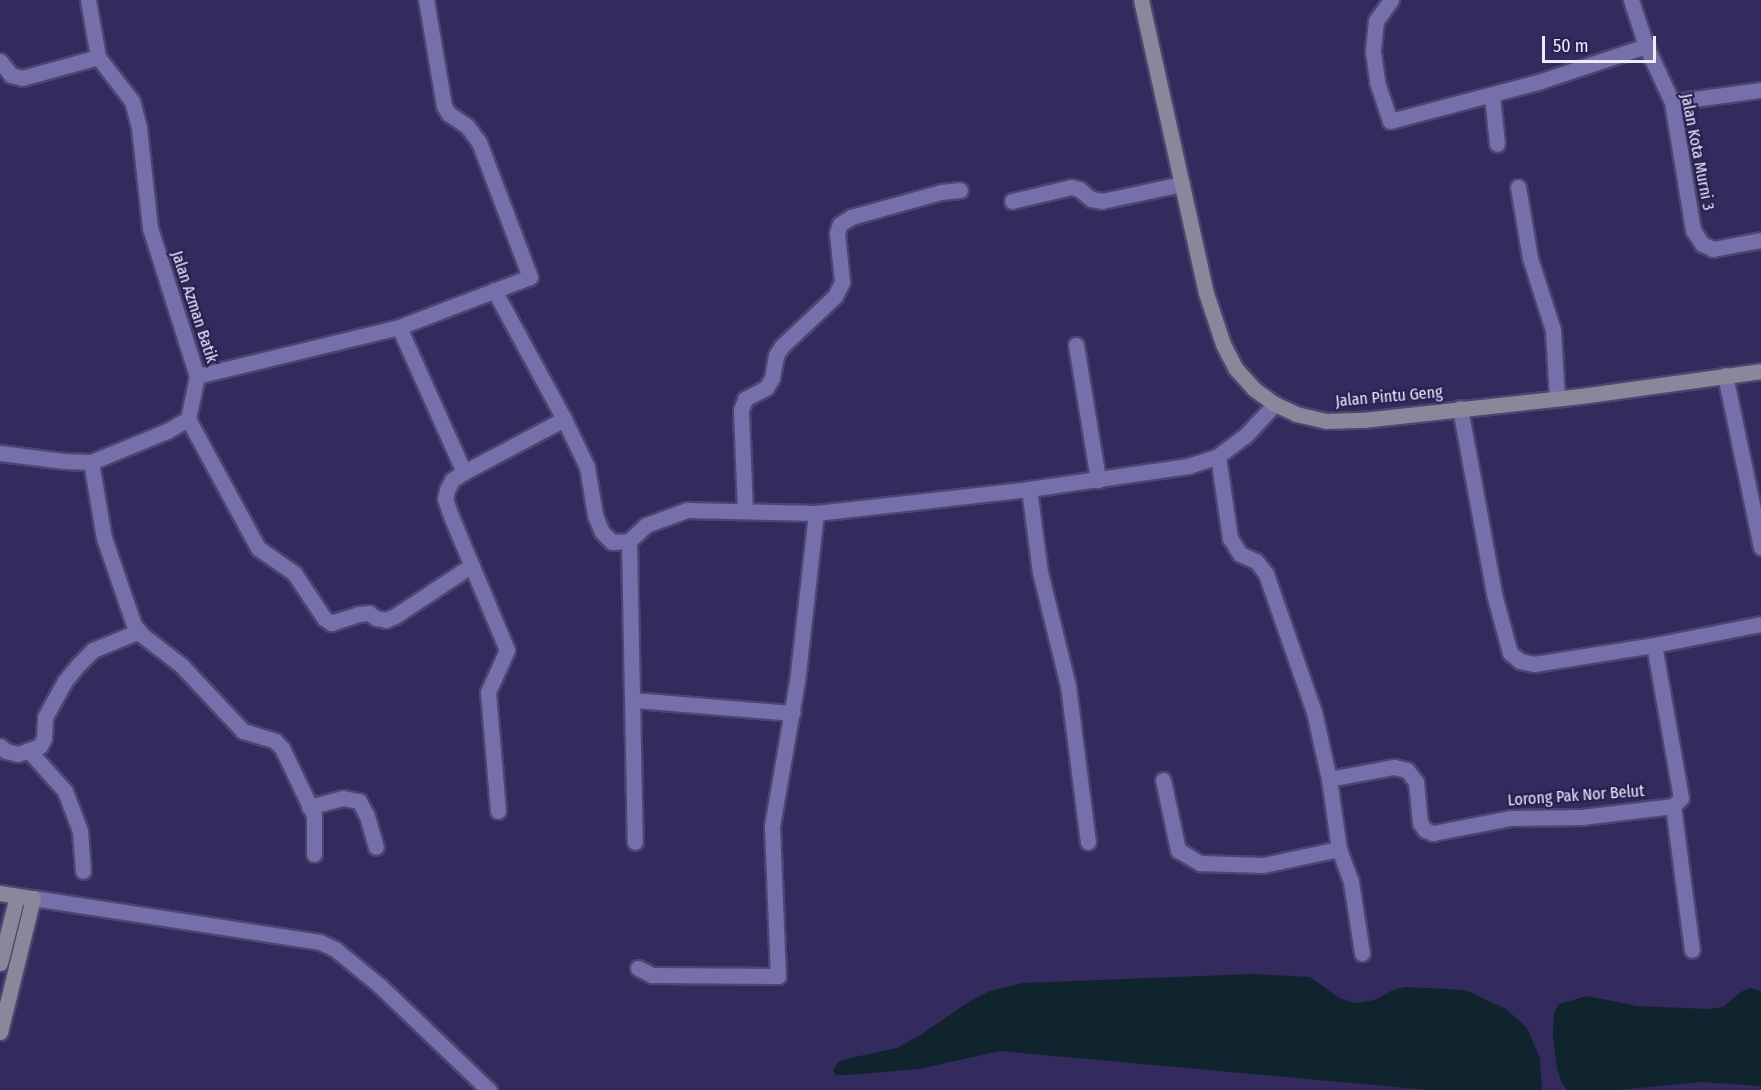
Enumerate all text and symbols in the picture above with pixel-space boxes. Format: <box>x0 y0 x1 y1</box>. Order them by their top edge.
scale bar <box>1545 24 1659 62</box>
text: 50 m <box>1553 35 1589 57</box>
street label: Jalan Kota Murni 3 <box>1676 92 1718 212</box>
street label: Jalan Azman Batik <box>167 249 221 365</box>
street label: Jalan Pintu Geng <box>1335 383 1443 411</box>
street label: Lorong Pak Nor Belut <box>1507 782 1645 810</box>

